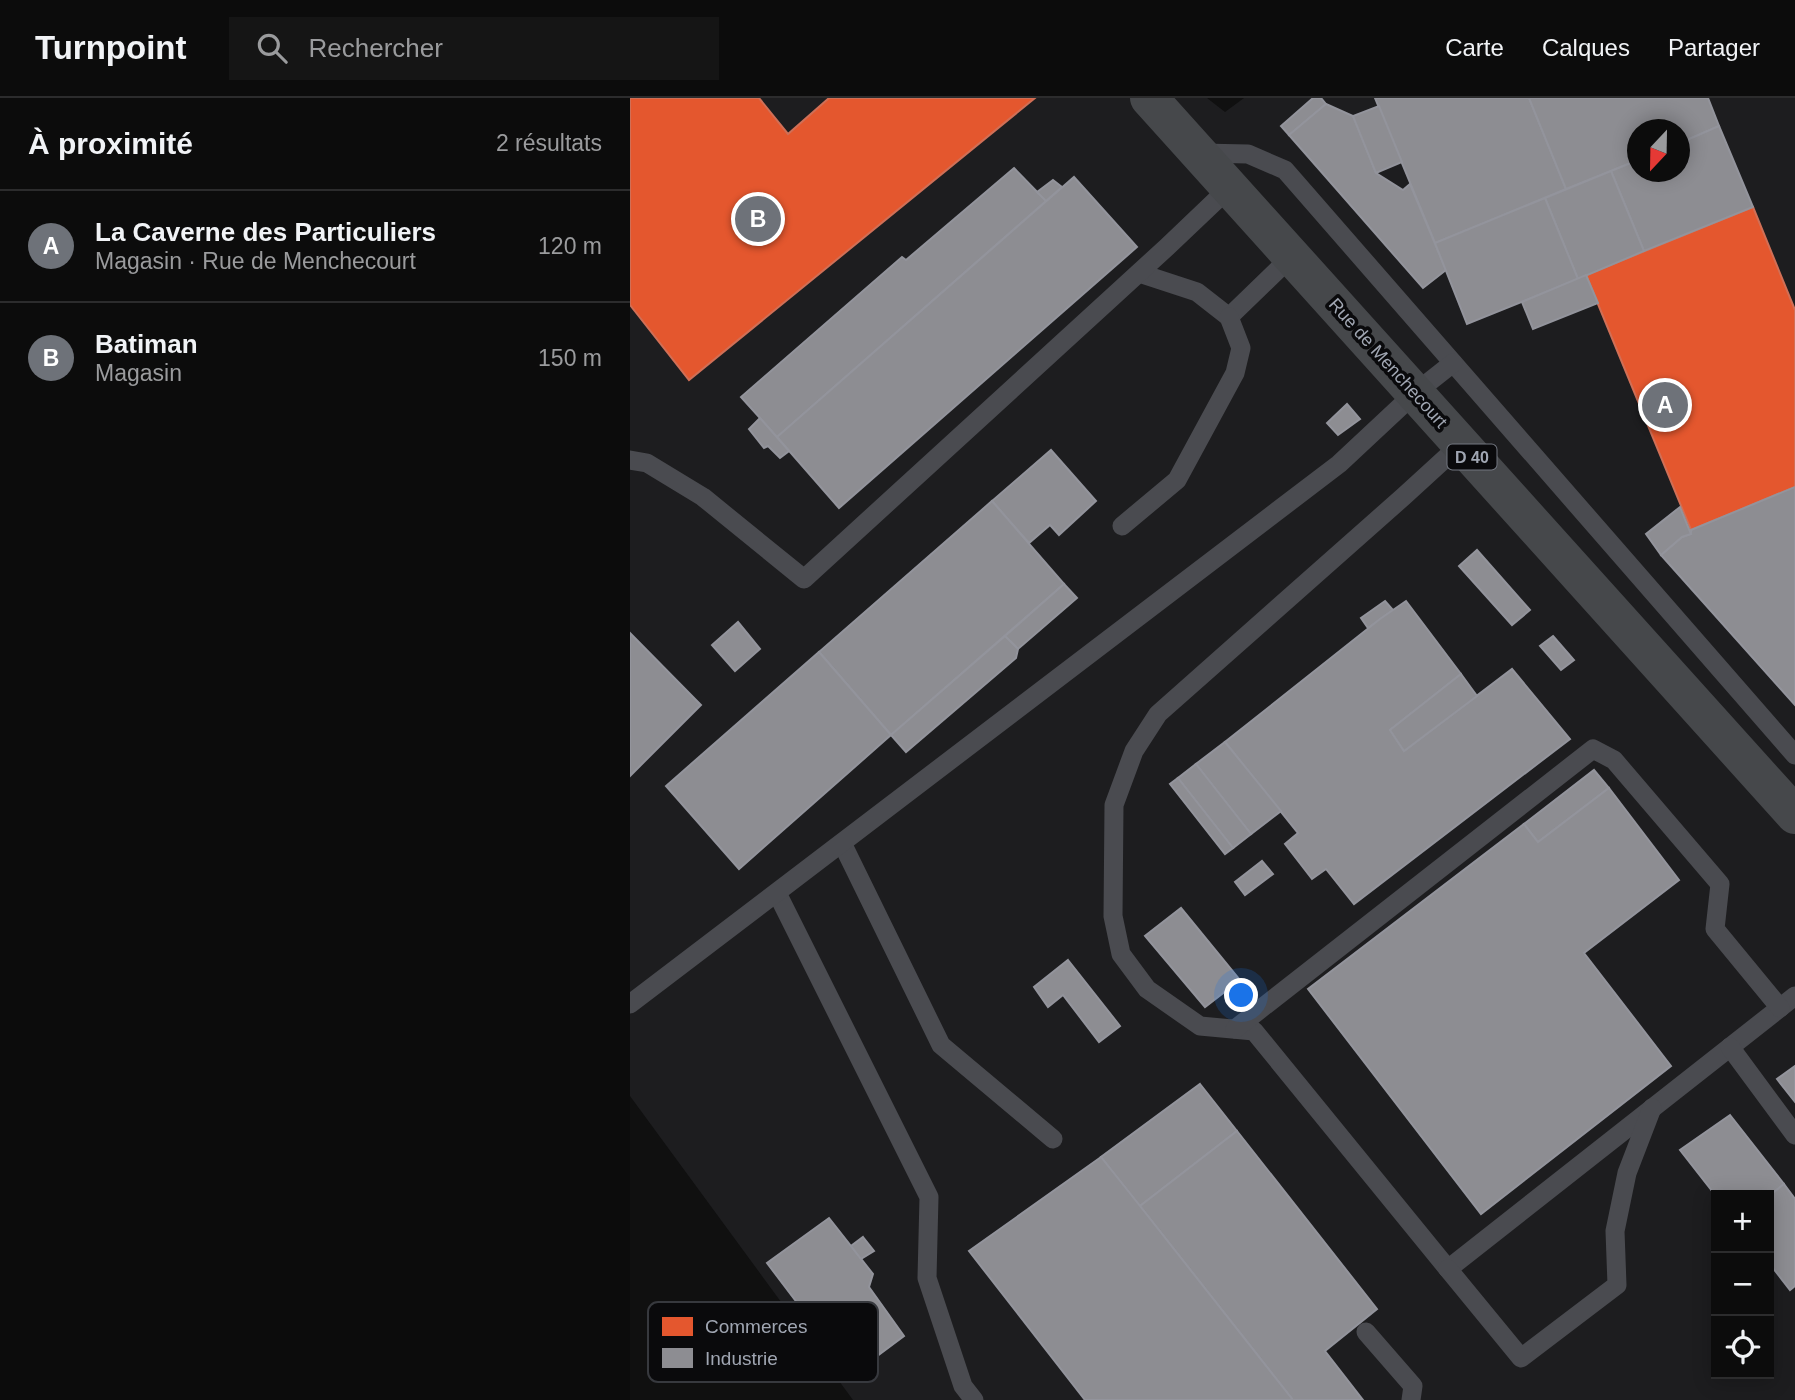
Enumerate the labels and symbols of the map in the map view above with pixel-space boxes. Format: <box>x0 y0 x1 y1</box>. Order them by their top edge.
north arrow <box>1627 119 1690 182</box>
pin: B <box>735 193 781 245</box>
street label: Rue de Menchecourt <box>1325 294 1451 432</box>
pin: A <box>1642 379 1688 431</box>
road number: D 40 <box>1448 444 1496 470</box>
your location <box>1224 978 1258 1012</box>
legend <box>648 1302 878 1382</box>
text: Commerces <box>705 1316 807 1337</box>
text: Industrie <box>705 1348 778 1369</box>

